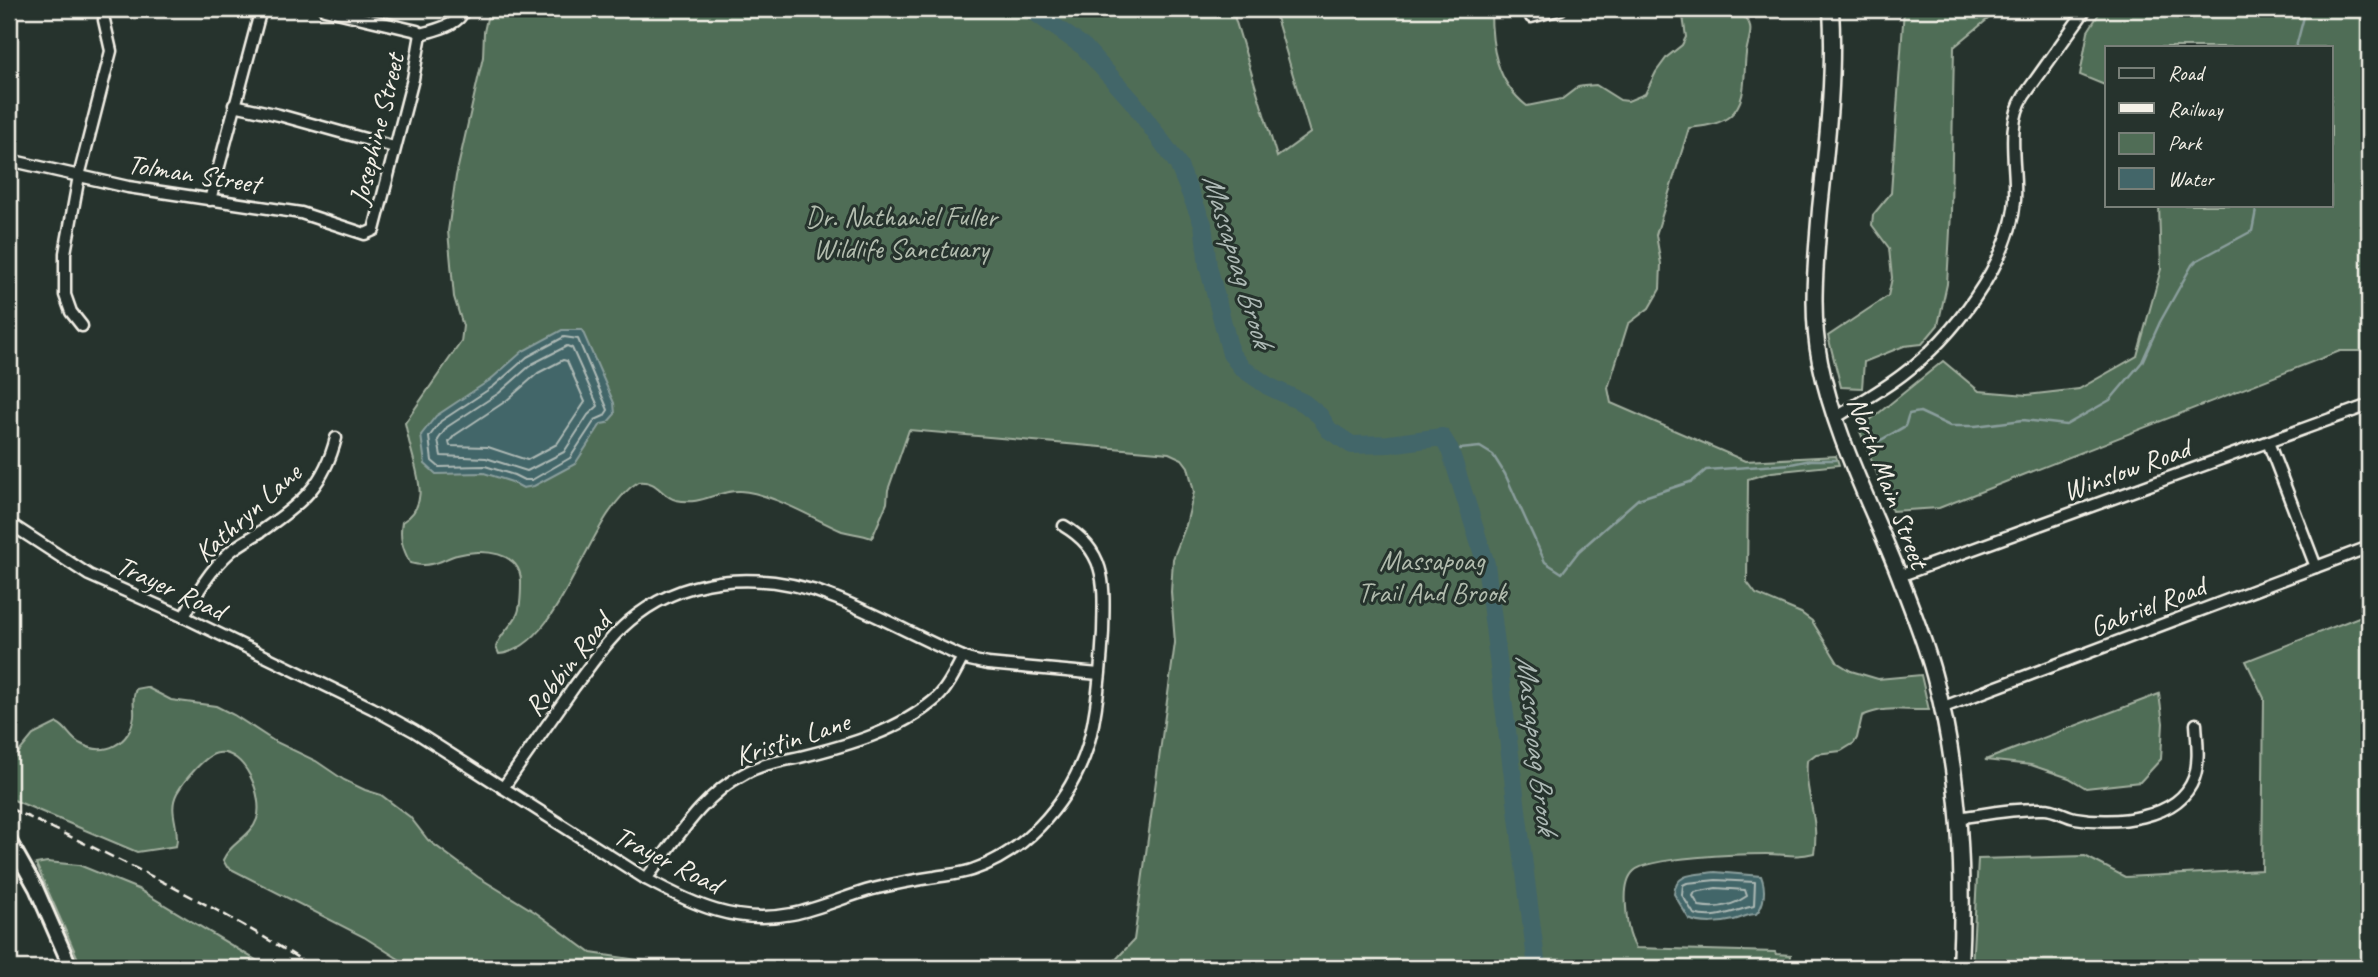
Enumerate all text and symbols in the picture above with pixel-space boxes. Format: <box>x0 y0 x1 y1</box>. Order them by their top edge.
legend <box>2105 46 2332 206</box>
street label: Josephine Street <box>340 47 413 210</box>
text: Road <box>2168 60 2207 86</box>
text: Railway <box>2168 96 2224 122</box>
text: Park <box>2168 130 2203 156</box>
street label: Tolman Street <box>125 146 266 202</box>
text: Water <box>2168 166 2215 192</box>
water label: Massapoag Brook <box>1194 169 1284 357</box>
park label: Dr. Nathaniel Fuller Wildlife Sanctuary <box>805 199 1000 266</box>
street label: North Main Street <box>1840 391 1938 576</box>
street label: Winslow Road <box>2058 429 2198 509</box>
street label: Kathryn Lane <box>187 454 309 570</box>
park label: Massapoag Trail And Brook <box>1358 543 1508 610</box>
street label: Trayer Road <box>111 547 234 630</box>
street label: Gabriel Road <box>2084 567 2214 644</box>
street label: Robbin Road <box>516 603 621 723</box>
water label: Massapoag Brook <box>1507 653 1567 841</box>
street label: Kristin Lane <box>731 703 855 773</box>
street label: Trayer Road <box>608 817 731 903</box>

